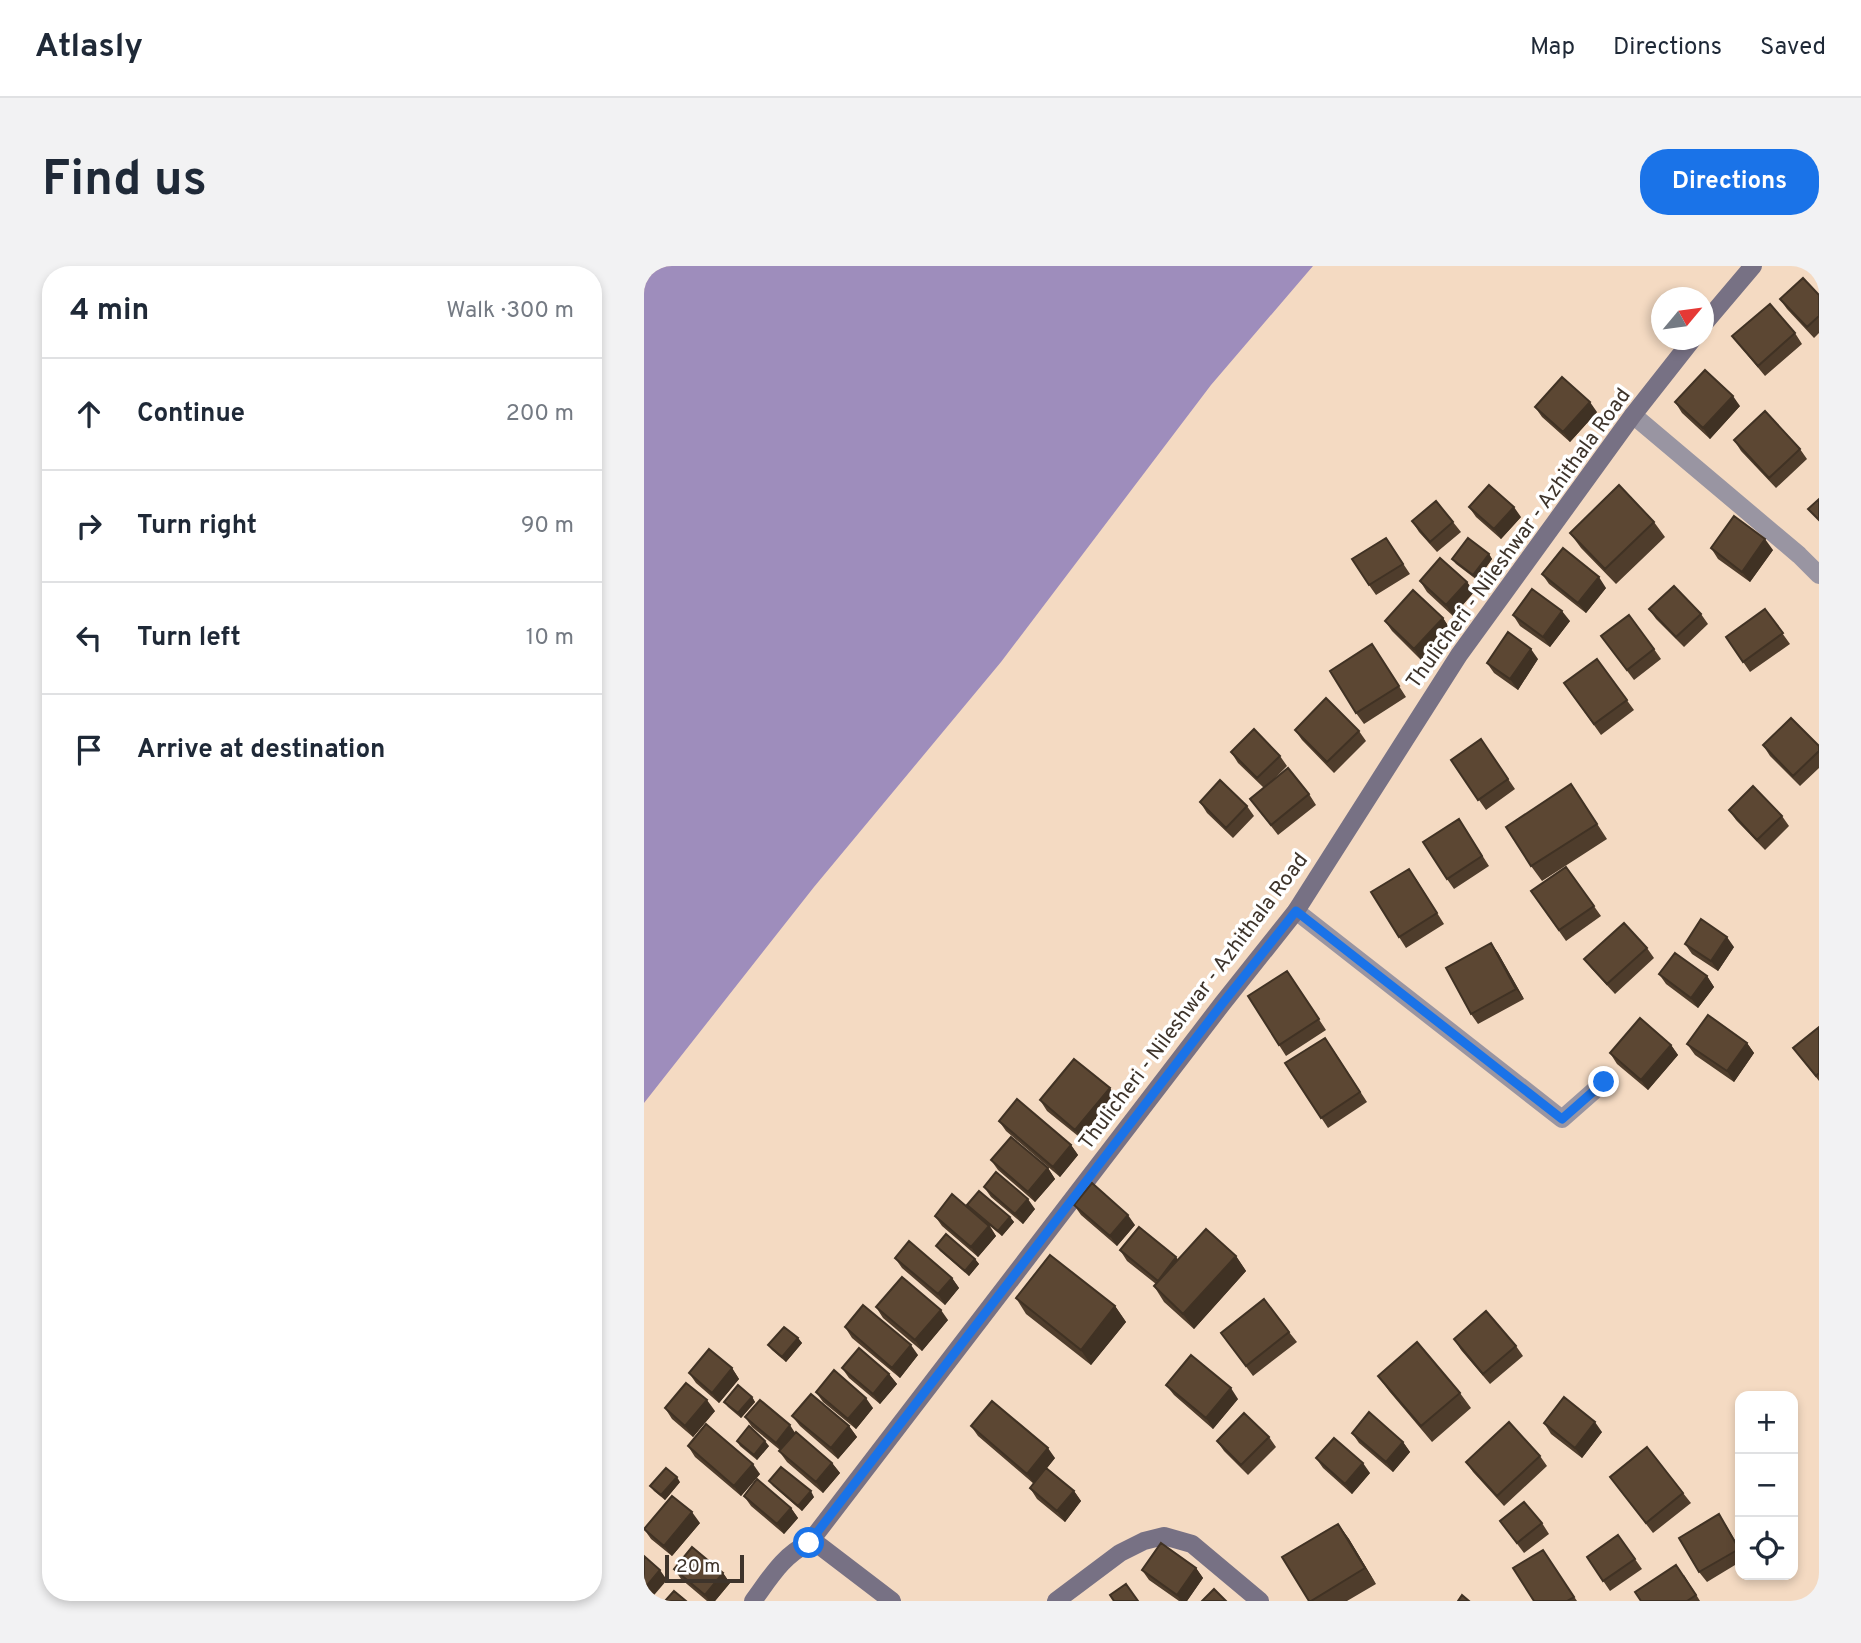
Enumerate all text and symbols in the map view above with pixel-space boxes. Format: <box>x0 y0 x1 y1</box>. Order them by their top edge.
text: Atlasly <box>35 27 143 69</box>
text: Map <box>1530 33 1575 63</box>
text: Directions <box>1613 33 1722 63</box>
text: Saved <box>1760 33 1826 63</box>
button: Directions <box>1640 149 1819 215</box>
text: Find us <box>42 151 207 213</box>
north arrow <box>1651 287 1714 350</box>
text: 4 min <box>70 293 149 330</box>
text: Walk · 300 m <box>446 297 574 326</box>
street label: Thulicheri - Nileshwar - Azhithala Road <box>1401 383 1637 695</box>
icon: ahead <box>70 395 108 433</box>
text: Continue <box>137 398 245 431</box>
text: 200 m <box>506 400 574 429</box>
icon: right <box>70 507 108 545</box>
text: Turn right <box>137 510 257 543</box>
text: 90 m <box>521 512 574 541</box>
icon: left <box>70 619 108 657</box>
text: Turn left <box>137 622 241 655</box>
text: 10 m <box>526 624 574 653</box>
icon: arrive <box>70 731 108 769</box>
text: Arrive at destination <box>137 734 385 767</box>
street label: Thulicheri - Nileshwar - Azhithala Road <box>1074 848 1315 1156</box>
route end <box>1588 1066 1619 1097</box>
map controls <box>1735 1391 1798 1580</box>
button: + <box>1735 1391 1798 1454</box>
button: − <box>1735 1454 1798 1517</box>
button: locate <box>1735 1517 1798 1580</box>
route start <box>793 1527 824 1558</box>
scale bar <box>665 1552 744 1584</box>
text: 20 m <box>676 1555 720 1579</box>

